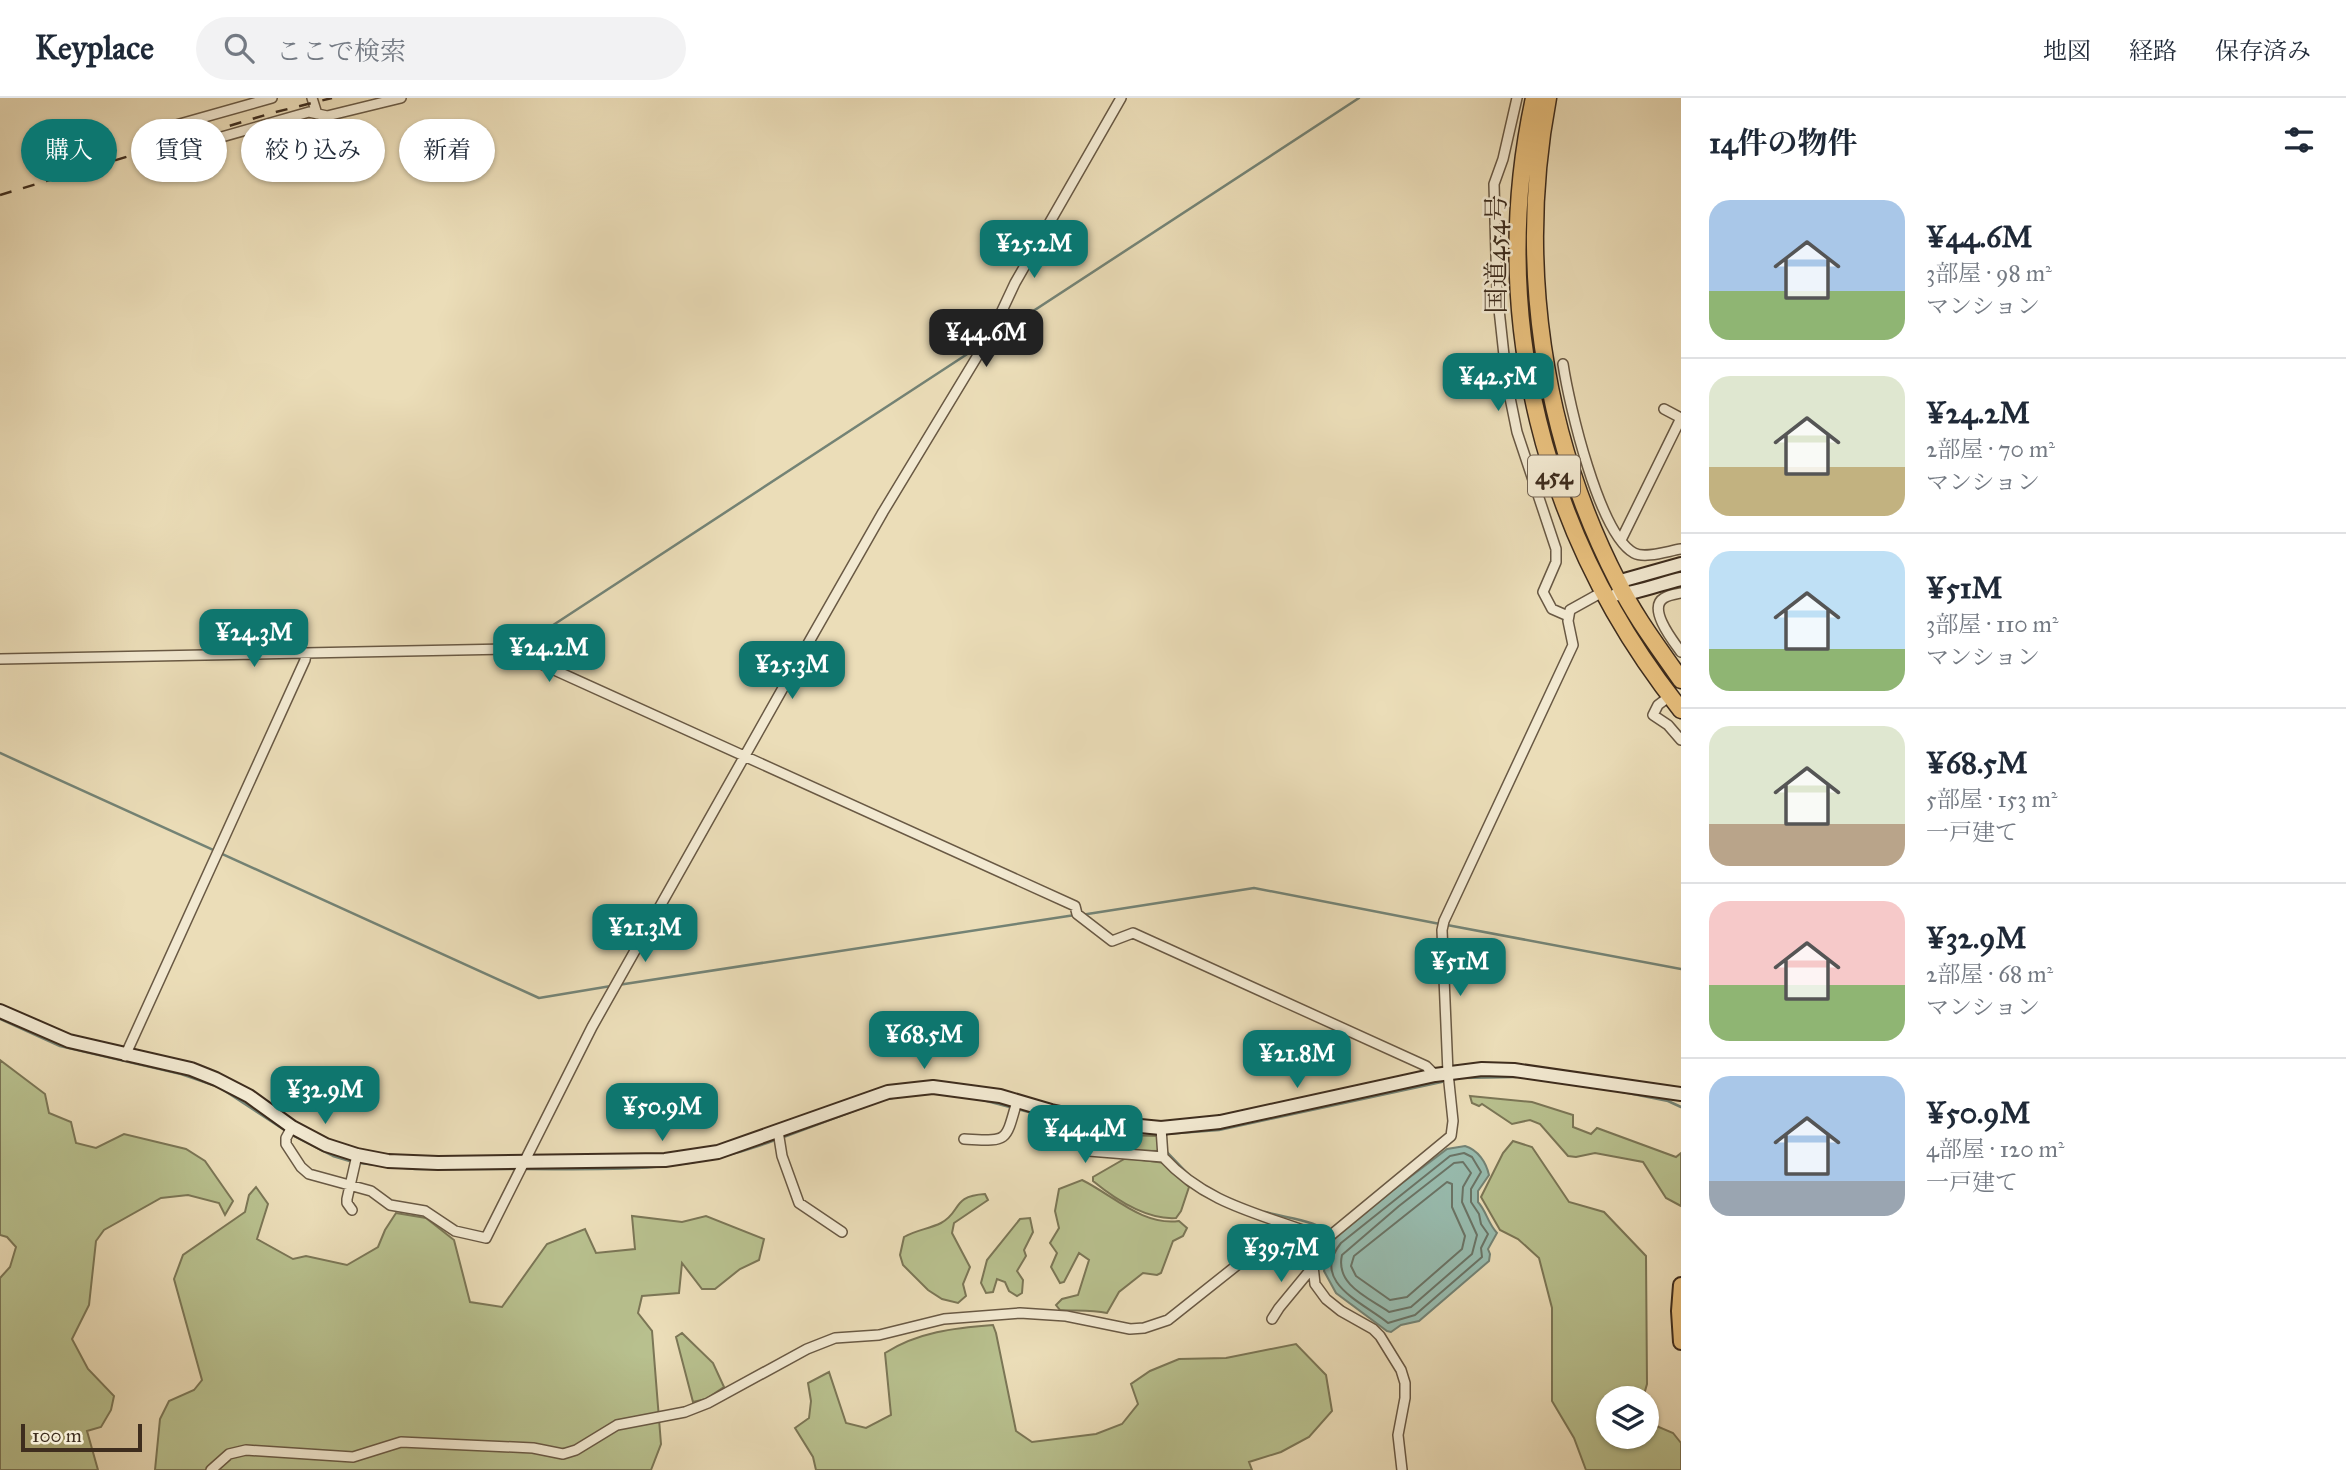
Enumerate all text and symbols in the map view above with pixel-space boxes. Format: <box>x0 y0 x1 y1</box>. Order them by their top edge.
search box <box>196 17 686 80</box>
text: Keyplace <box>35 28 154 68</box>
icon: search <box>220 29 258 67</box>
text: ここで検索 <box>276 35 406 67</box>
text: 地図 <box>2043 36 2091 66</box>
text: 経路 <box>2129 36 2177 66</box>
text: 保存済み <box>2215 36 2311 66</box>
chip: 購入 <box>21 119 117 182</box>
chip: 賃貸 <box>131 119 227 182</box>
chip: 絞り込み <box>241 119 385 182</box>
chip: 新着 <box>399 119 495 182</box>
icon: filters <box>2280 121 2318 159</box>
text: 14件の物件 <box>1709 125 1858 161</box>
street label: 国道454号 <box>1480 195 1512 313</box>
text: ¥44.6M <box>1926 219 2032 255</box>
pin: ¥25.2M <box>977 220 1091 280</box>
icon: home <box>1765 228 1849 312</box>
text: ¥25.2M <box>996 229 1072 257</box>
text: 3部屋 · 98 m² <box>1926 259 2052 287</box>
text: マンション <box>1926 292 2040 320</box>
pin: ¥44.6M <box>929 310 1043 369</box>
text: ¥44.6M <box>945 318 1027 346</box>
pin: ¥42.5M <box>1441 354 1555 413</box>
text: ¥42.5M <box>1459 362 1537 390</box>
text: ¥24.2M <box>1926 395 2030 431</box>
icon: home <box>1765 404 1849 488</box>
text: 2部屋 · 70 m² <box>1926 435 2055 463</box>
road number: 454 <box>1528 456 1580 496</box>
text: マンション <box>1926 468 2040 496</box>
text: ¥51M <box>1926 570 2002 606</box>
icon: home <box>1765 579 1849 663</box>
pin: ¥24.3M <box>197 610 311 669</box>
text: 3部屋 · 110 m² <box>1926 610 2059 638</box>
text: ¥24.3M <box>215 618 293 646</box>
pin: ¥24.2M <box>492 624 606 684</box>
text: ¥24.2M <box>509 633 589 661</box>
pin: ¥25.3M <box>735 642 849 701</box>
text: マンション <box>1926 643 2040 671</box>
text: ¥25.3M <box>755 650 829 678</box>
text: ¥68.5M <box>1926 745 2028 781</box>
icon: home <box>1765 754 1849 838</box>
text: 5部屋 · 153 m² <box>1926 785 2057 813</box>
text: 一戸建て <box>1926 818 2018 846</box>
pin: ¥21.3M <box>588 904 702 964</box>
text: ¥21.3M <box>608 913 682 941</box>
text: ¥32.9M <box>1926 920 2026 956</box>
icon: home <box>1765 929 1849 1013</box>
pin: ¥51M <box>1419 939 1501 998</box>
text: ¥51M <box>1431 947 1489 975</box>
text: 2部屋 · 68 m² <box>1926 960 2053 988</box>
text: マンション <box>1926 993 2040 1021</box>
pin: ¥68.5M <box>867 1012 981 1071</box>
text: ¥68.5M <box>885 1020 963 1048</box>
pin: ¥21.8M <box>1240 1030 1354 1090</box>
text: ¥21.8M <box>1259 1039 1335 1067</box>
pin: ¥32.9M <box>268 1066 382 1126</box>
text: ¥32.9M <box>287 1075 363 1103</box>
pin: ¥50.9M <box>605 1084 719 1143</box>
text: ¥50.9M <box>622 1092 702 1120</box>
text: ¥50.9M <box>1926 1095 2030 1131</box>
icon: home <box>1765 1104 1849 1188</box>
pin: ¥44.4M <box>1028 1105 1142 1165</box>
text: ¥44.4M <box>1044 1114 1126 1142</box>
text: 4部屋 · 120 m² <box>1926 1135 2065 1163</box>
text: 一戸建て <box>1926 1168 2018 1196</box>
pin: ¥39.7M <box>1224 1224 1338 1284</box>
text: ¥39.7M <box>1243 1233 1319 1261</box>
map controls <box>1596 1386 1659 1449</box>
button: layers <box>1596 1386 1659 1449</box>
scale bar <box>21 1421 142 1453</box>
text: 100 m <box>32 1424 82 1447</box>

